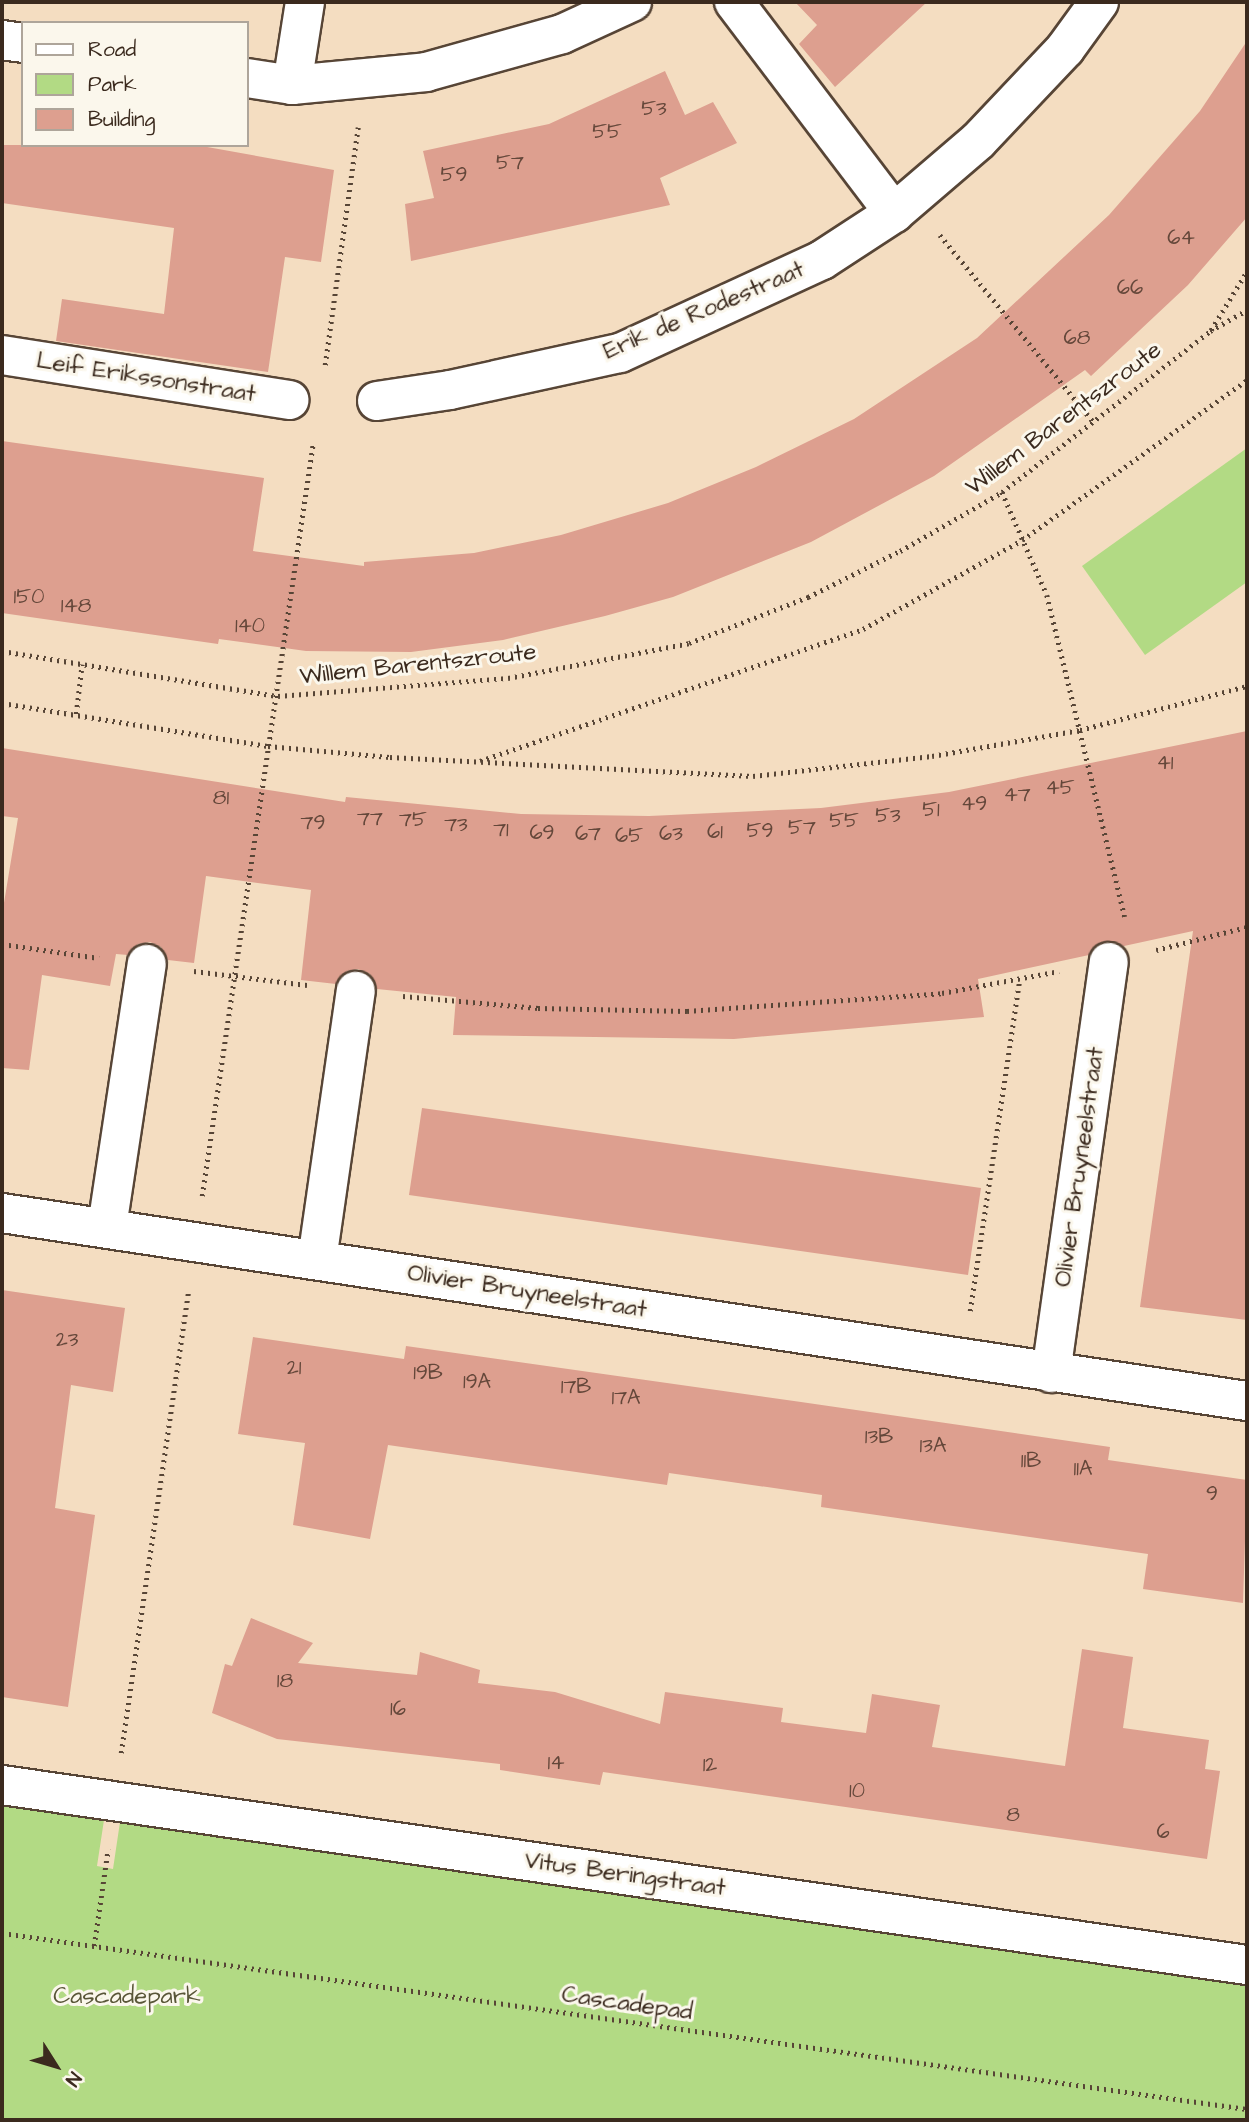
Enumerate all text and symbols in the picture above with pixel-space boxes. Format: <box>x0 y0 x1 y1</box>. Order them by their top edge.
legend <box>21 21 248 147</box>
text: Road <box>88 35 136 64</box>
text: Park <box>88 70 137 99</box>
house number: 53 <box>641 96 667 122</box>
text: Building <box>88 105 155 134</box>
house number: 55 <box>592 119 622 145</box>
house number: 57 <box>496 150 524 176</box>
house number: 59 <box>441 162 467 188</box>
house number: 64 <box>1167 225 1195 251</box>
street label: Erik de Rodestraat <box>599 256 809 366</box>
house number: 66 <box>1117 275 1143 301</box>
house number: 68 <box>1064 325 1090 351</box>
street label: Willem Barentszroute <box>960 336 1168 502</box>
street label: Leif Erikssonstraat <box>34 346 258 410</box>
house number: 150 <box>14 584 44 610</box>
house number: 148 <box>61 593 91 619</box>
house number: 140 <box>235 613 265 639</box>
street label: Willem Barentszroute <box>298 638 538 692</box>
house number: 41 <box>1157 750 1173 776</box>
house number: 45 <box>1045 775 1075 801</box>
house number: 47 <box>1003 782 1031 808</box>
house number: 81 <box>213 785 229 811</box>
house number: 49 <box>961 791 987 817</box>
house number: 51 <box>922 797 940 823</box>
house number: 53 <box>875 803 901 829</box>
house number: 77 <box>357 806 383 832</box>
house number: 75 <box>399 807 427 833</box>
house number: 55 <box>829 808 859 834</box>
house number: 79 <box>301 810 325 836</box>
house number: 73 <box>444 812 468 838</box>
house number: 57 <box>788 815 816 841</box>
house number: 71 <box>493 817 509 843</box>
house number: 59 <box>747 818 773 844</box>
house number: 61 <box>707 819 723 845</box>
house number: 69 <box>529 820 555 846</box>
house number: 67 <box>575 821 601 847</box>
house number: 63 <box>659 821 683 847</box>
house number: 65 <box>615 823 643 849</box>
street label: Olivier Bruyneelstraat <box>1049 1045 1111 1289</box>
street label: Olivier Bruyneelstraat <box>405 1259 649 1325</box>
house number: 23 <box>56 1327 78 1353</box>
house number: 21 <box>287 1355 301 1381</box>
house number: 19B <box>413 1360 443 1386</box>
house number: 19A <box>463 1369 491 1395</box>
house number: 17B <box>561 1374 591 1400</box>
house number: 17A <box>611 1385 641 1411</box>
house number: 13B <box>865 1424 893 1450</box>
house number: 13A <box>920 1433 946 1459</box>
house number: 11B <box>1021 1448 1041 1474</box>
house number: 11A <box>1074 1456 1092 1482</box>
house number: 9 <box>1206 1481 1218 1507</box>
house number: 18 <box>277 1668 293 1694</box>
house number: 16 <box>390 1696 406 1722</box>
house number: 14 <box>548 1750 564 1776</box>
house number: 12 <box>703 1752 717 1778</box>
house number: 10 <box>849 1778 865 1804</box>
house number: 8 <box>1006 1802 1020 1828</box>
house number: 6 <box>1156 1819 1170 1845</box>
street label: Vitus Beringstraat <box>523 1847 727 1903</box>
street label: Cascadepad <box>560 1981 694 2027</box>
park label: Cascadepark <box>53 1983 201 2011</box>
north arrow <box>21 2031 91 2101</box>
text: N <box>59 2066 88 2092</box>

